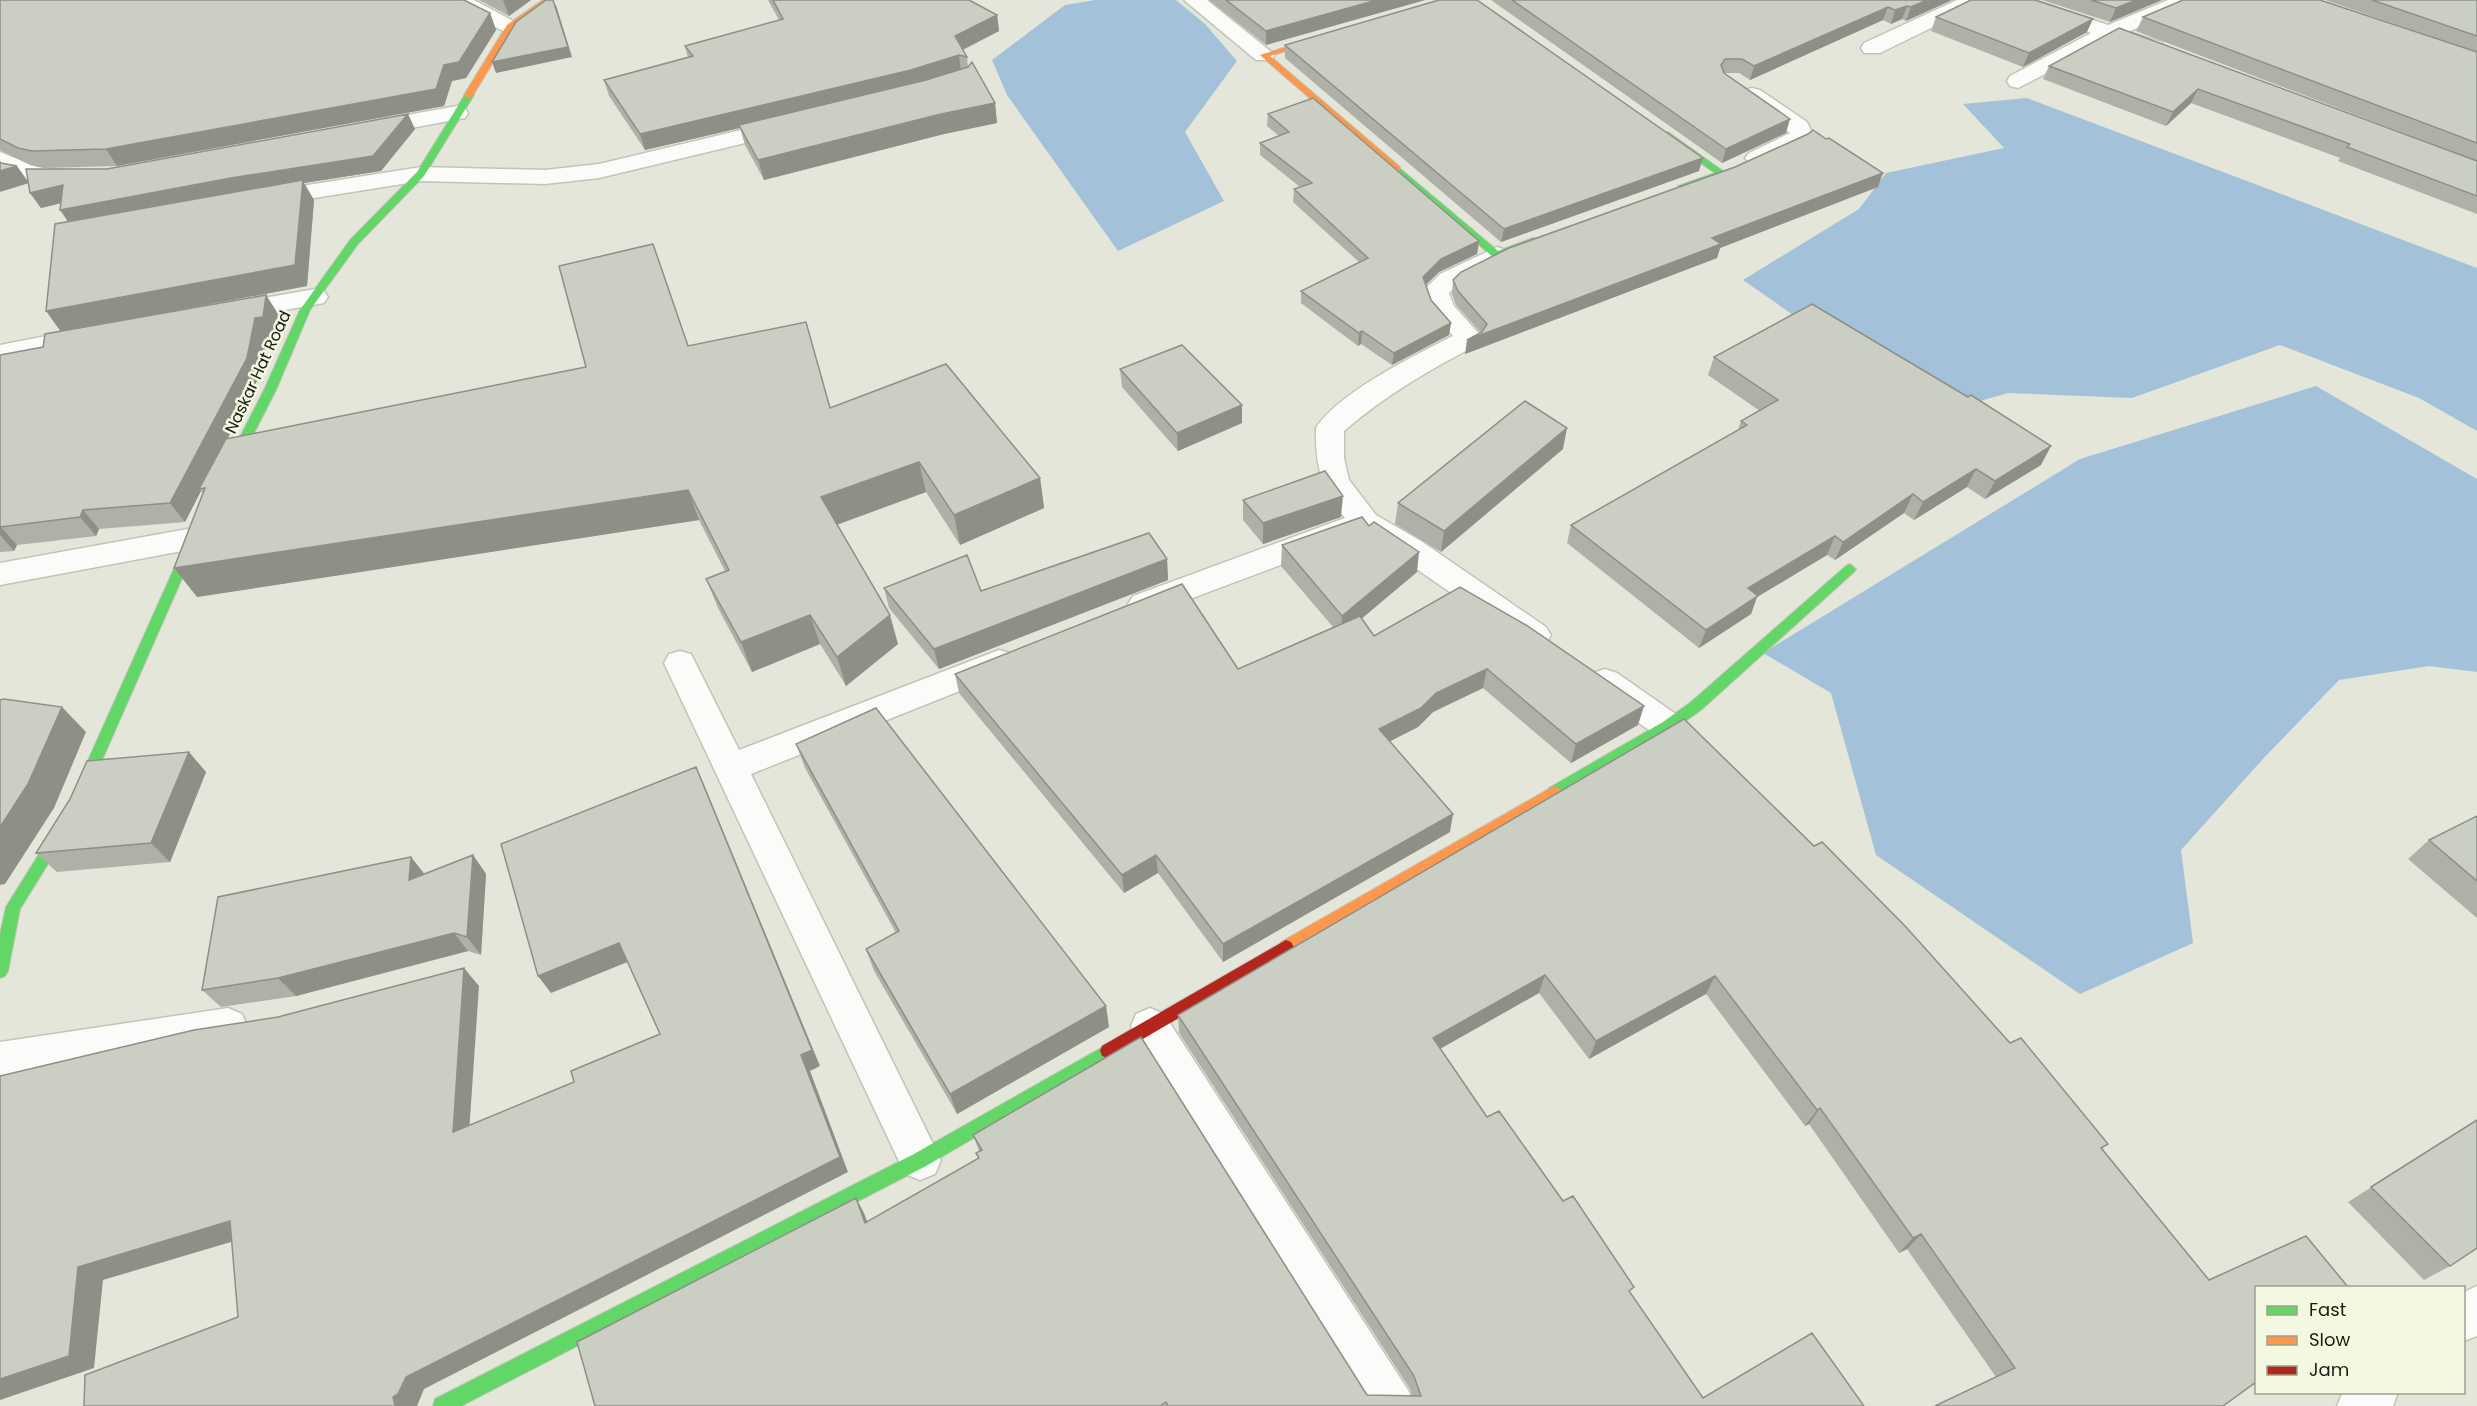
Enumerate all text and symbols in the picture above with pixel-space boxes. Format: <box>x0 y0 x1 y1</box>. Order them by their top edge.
street label: Naskar Hat Road <box>219 307 297 437</box>
legend <box>2255 1286 2465 1394</box>
text: Fast <box>2309 1297 2346 1322</box>
text: Slow <box>2309 1327 2351 1352</box>
text: Jam <box>2309 1357 2349 1382</box>

